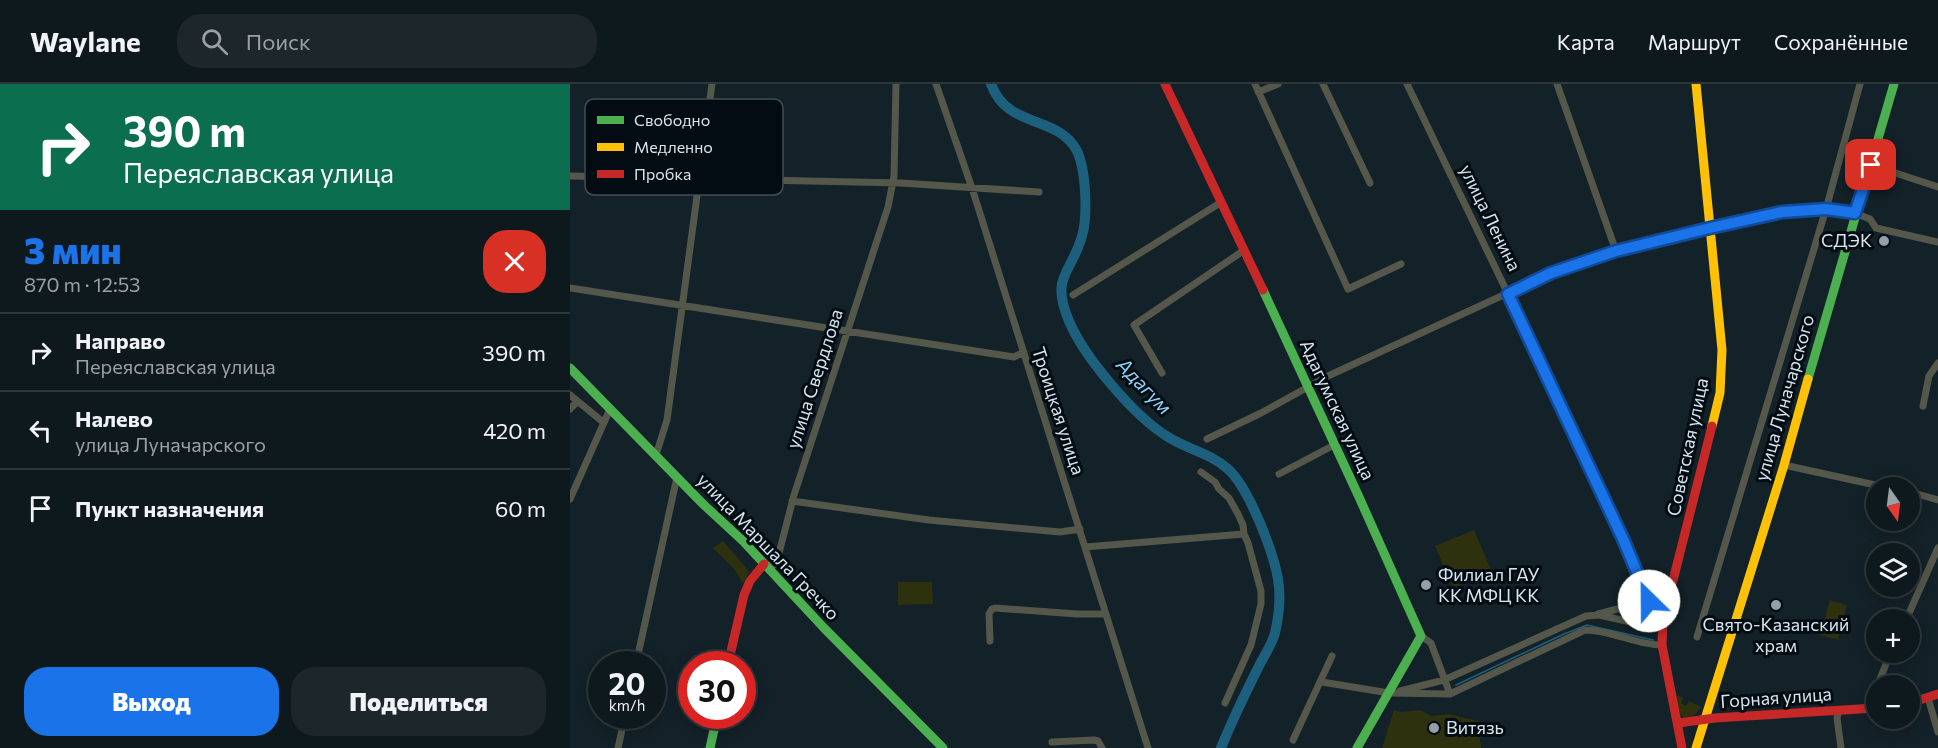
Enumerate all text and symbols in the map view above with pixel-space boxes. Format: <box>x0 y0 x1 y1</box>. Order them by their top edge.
search box <box>177 14 597 68</box>
text: Waylane <box>30 24 141 58</box>
icon: search <box>198 25 231 58</box>
text: Поиск <box>246 28 311 55</box>
text: Карта <box>1557 29 1615 54</box>
text: Маршрут <box>1648 29 1741 54</box>
text: Сохранённые <box>1774 29 1908 54</box>
legend <box>585 99 783 195</box>
text: 390 m <box>123 104 246 156</box>
icon: right <box>24 108 102 186</box>
text: Свободно <box>634 110 710 129</box>
text: Медленно <box>634 137 713 156</box>
pin <box>1845 139 1896 190</box>
icon: arrive <box>1854 148 1887 181</box>
text: Переяславская улица <box>123 156 394 189</box>
street label: улица Ленина <box>1456 161 1526 274</box>
text: Пробка <box>634 164 691 183</box>
text: 3 мин <box>24 227 122 271</box>
place label: СДЭК <box>1821 229 1872 251</box>
button: close <box>483 230 546 293</box>
marker: СДЭК <box>1877 234 1891 248</box>
text: 870 m · 12:53 <box>24 272 141 296</box>
street label: улица Свердлова <box>781 306 847 451</box>
street label: улица Луначарского <box>1750 312 1818 483</box>
text: Направо <box>75 327 165 354</box>
icon: right <box>24 336 57 369</box>
street label: Адагумская улица <box>1296 336 1380 483</box>
text: 390 m <box>482 339 546 366</box>
street label: Троицкая улица <box>1028 344 1090 477</box>
water label: Адагум <box>1111 351 1177 419</box>
text: Переяславская улица <box>75 354 276 378</box>
street label: Советская улица <box>1662 376 1712 518</box>
text: Налево <box>75 405 153 432</box>
icon: left <box>24 414 57 447</box>
text: 420 m <box>483 417 546 444</box>
text: улица Луначарского <box>75 432 266 456</box>
street label: улица Маршала Гречко <box>693 468 844 624</box>
north arrow <box>1866 477 1920 531</box>
map controls <box>1866 477 1920 729</box>
icon: arrive <box>24 492 57 525</box>
text: Пункт назначения <box>75 495 264 522</box>
text: 60 m <box>495 495 546 522</box>
button: layers <box>1866 543 1920 597</box>
place label: Филиал ГАУ КК МФЦ КК <box>1438 563 1540 606</box>
position arrow <box>1617 569 1681 633</box>
marker: Филиал ГАУ КК МФЦ КК <box>1419 578 1433 592</box>
marker: Свято-Казанский храм <box>1769 598 1783 612</box>
button: + <box>1866 609 1920 663</box>
place label: Свято-Казанский храм <box>1703 613 1849 656</box>
speed limit sign: 30 <box>678 651 756 729</box>
text: 20 <box>609 664 645 701</box>
button: Выход <box>24 667 279 736</box>
button: Поделиться <box>291 667 546 736</box>
button: − <box>1866 675 1920 729</box>
street label: Горная улица <box>1719 682 1832 712</box>
text: km/h <box>609 696 645 714</box>
place label: Витязь <box>1446 716 1504 738</box>
marker: Витязь <box>1427 721 1441 735</box>

